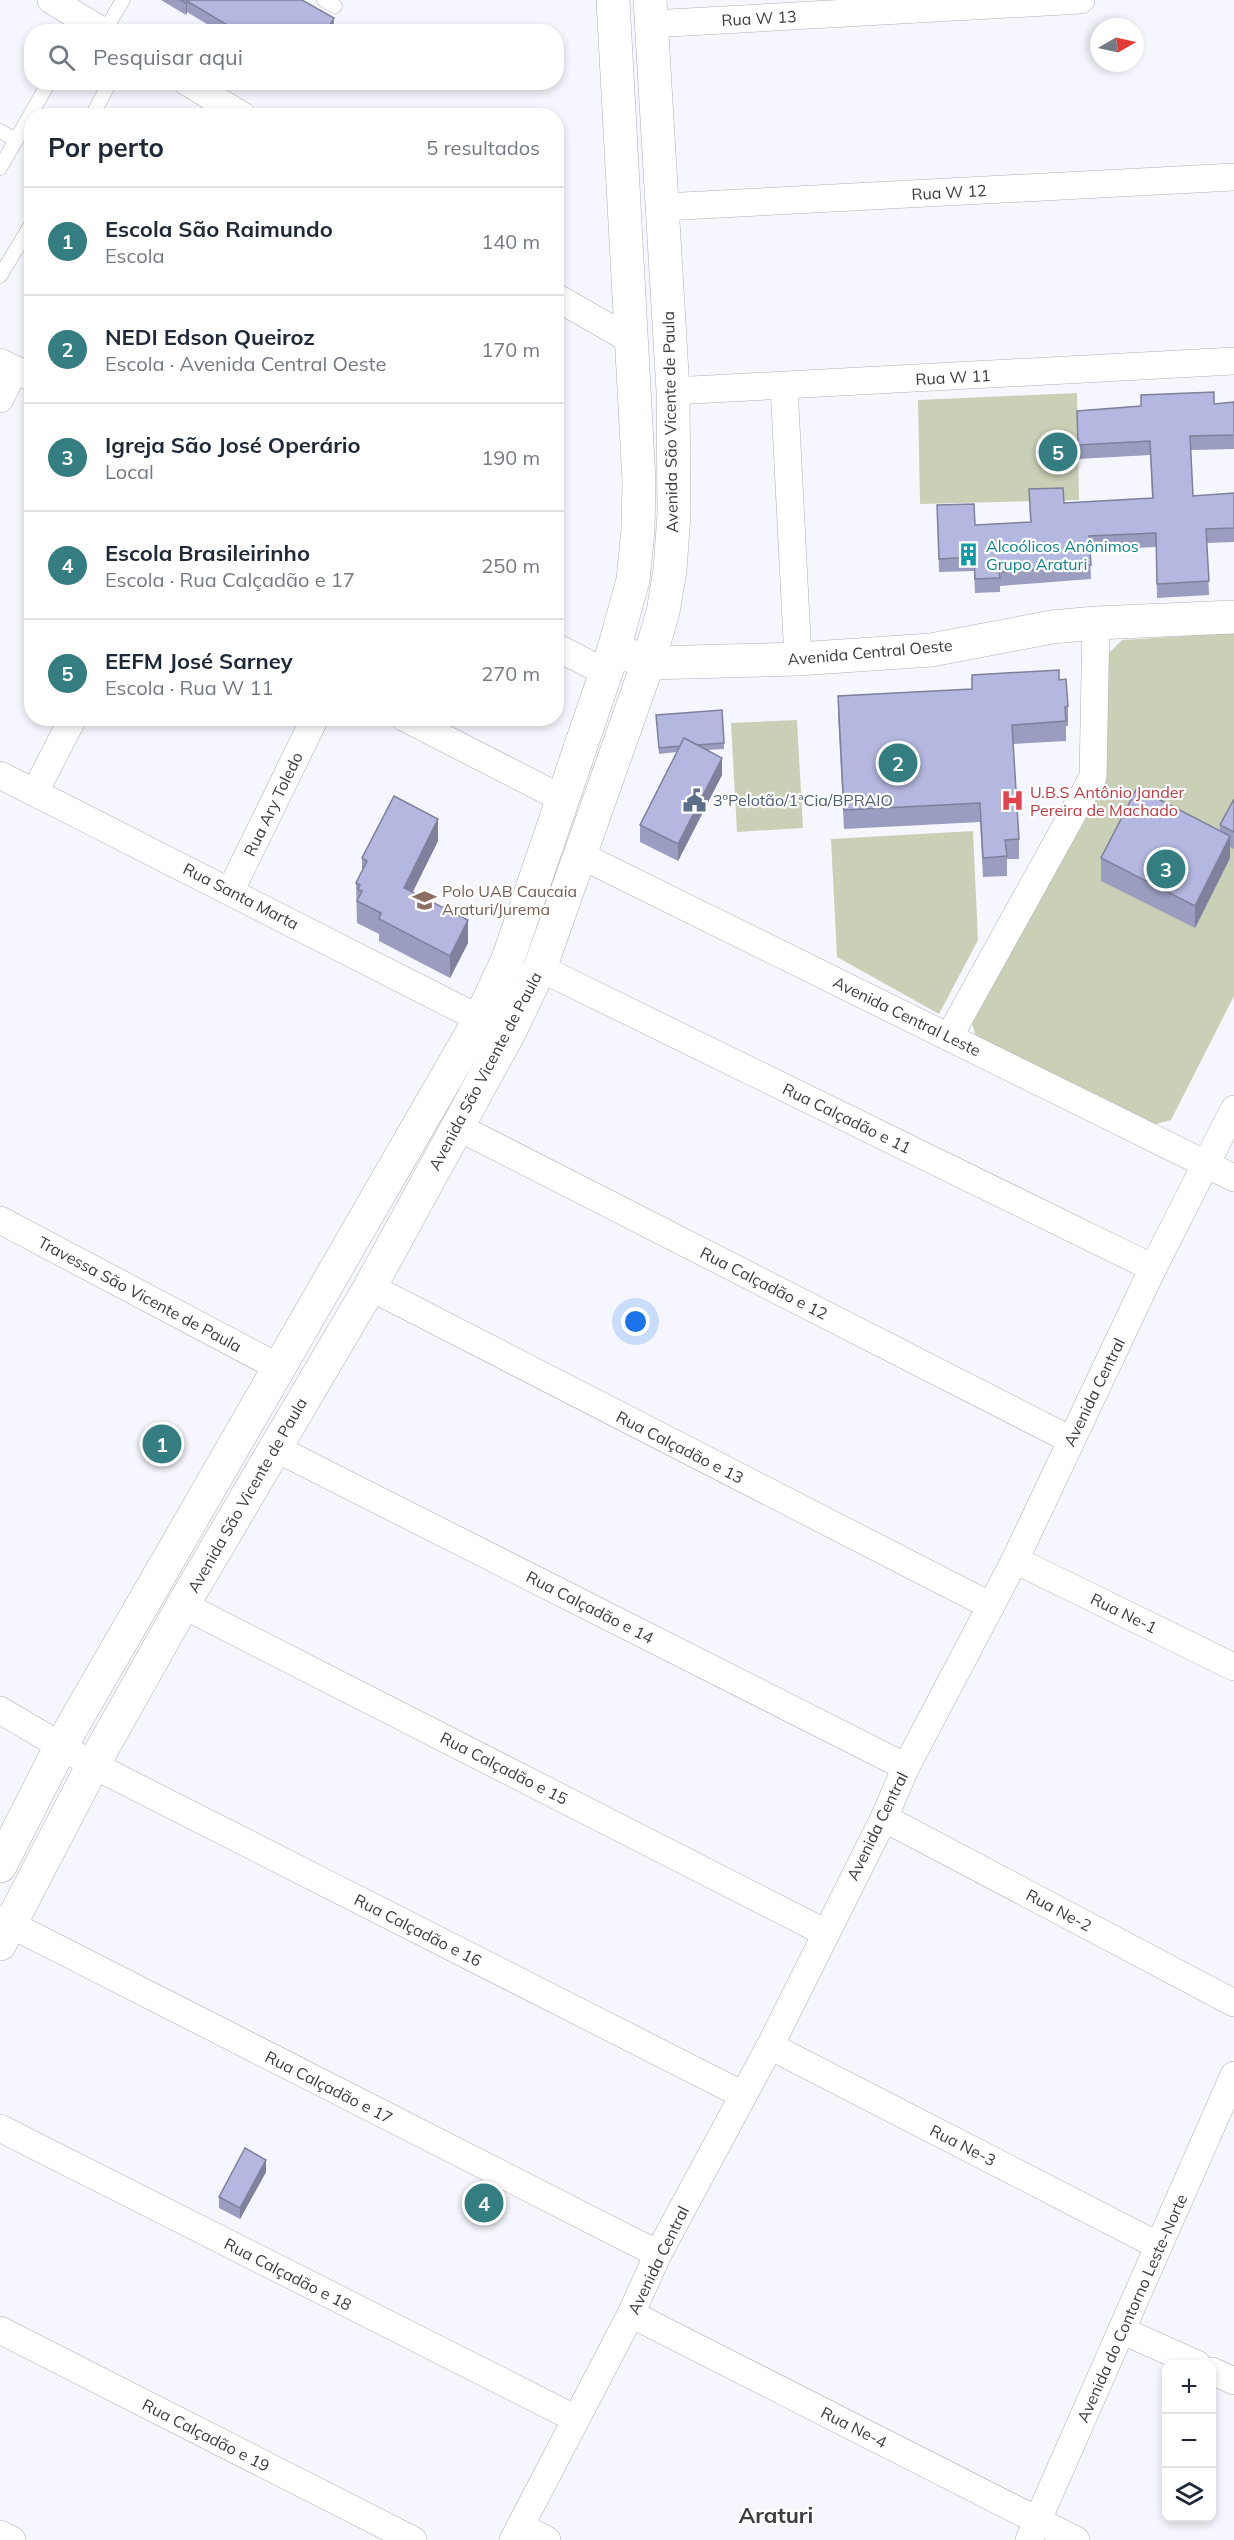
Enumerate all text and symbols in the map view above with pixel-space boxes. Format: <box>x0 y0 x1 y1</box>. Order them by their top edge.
street label: Rua W 13 <box>721 6 797 30</box>
north arrow <box>1090 18 1144 72</box>
search box <box>24 24 564 90</box>
icon: search <box>45 41 78 74</box>
text: Pesquisar aqui <box>93 43 243 71</box>
text: Por perto <box>48 131 164 164</box>
text: 5 resultados <box>426 135 540 160</box>
street label: Rua W 12 <box>911 180 987 204</box>
text: Escola São Raimundo <box>105 215 333 243</box>
text: 1 <box>62 229 74 254</box>
text: 140 m <box>481 229 540 254</box>
text: Escola <box>105 243 164 268</box>
street label: Avenida São Vicente de Paula <box>658 311 682 533</box>
text: NEDI Edson Queiroz <box>105 323 315 351</box>
text: 2 <box>62 337 74 362</box>
text: 170 m <box>481 337 540 362</box>
text: Escola · Avenida Central Oeste <box>105 351 386 376</box>
street label: Rua W 11 <box>915 365 991 389</box>
pin: 5 <box>1038 430 1078 474</box>
text: Igreja São José Operário <box>105 431 361 459</box>
text: 3 <box>62 445 74 470</box>
text: 190 m <box>481 445 540 470</box>
text: Local <box>105 459 154 484</box>
place label: Alcoólicos Anônimos Grupo Araturi <box>986 536 1139 574</box>
text: Escola Brasileirinho <box>105 539 310 567</box>
building icon: Alcoólicos Anônimos Grupo Araturi <box>955 542 981 568</box>
text: 4 <box>62 553 74 578</box>
text: 250 m <box>481 553 540 578</box>
text: Escola · Rua Calçadão e 17 <box>105 567 355 592</box>
street label: Avenida Central Oeste <box>787 635 953 669</box>
text: EEFM José Sarney <box>105 647 293 675</box>
text: 5 <box>62 661 74 686</box>
text: 270 m <box>481 661 540 686</box>
text: Escola · Rua W 11 <box>105 675 274 700</box>
pin: 2 <box>878 740 918 786</box>
street label: Rua Ary Toledo <box>239 749 307 859</box>
place label: U.B.S Antônio Jander Pereira de Machado <box>1030 782 1185 820</box>
public building icon: 3ºPelotão/1ªCia/BPRAIO <box>682 787 708 813</box>
hospital icon: U.B.S Antônio Jander Pereira de Machado <box>999 788 1025 814</box>
place label: 3ºPelotão/1ªCia/BPRAIO <box>713 790 893 810</box>
pin: 3 <box>1146 846 1186 892</box>
street label: Rua Santa Marta <box>180 858 302 934</box>
place label: Polo UAB Caucaia Araturi/Jurema <box>442 881 577 919</box>
school or university icon: Polo UAB Caucaia Araturi/Jurema <box>411 887 437 913</box>
street label: Avenida São Vicente de Paula <box>424 968 546 1174</box>
street label: Avenida Central Leste <box>830 972 984 1060</box>
street label: Rua Calçadão e 11 <box>780 1078 914 1158</box>
street label: Travessa São Vicente de Paula <box>35 1232 245 1356</box>
street label: Rua Calçadão e 12 <box>697 1242 831 1324</box>
your location <box>621 1307 650 1336</box>
street label: Avenida Central <box>1059 1335 1129 1449</box>
street label: Avenida São Vicente de Paula <box>183 1394 311 1596</box>
street label: Rua Calçadão e 13 <box>613 1406 747 1488</box>
pin: 1 <box>142 1422 182 1466</box>
street label: Rua Calçadão e 14 <box>523 1566 657 1648</box>
street label: Rua Ne-1 <box>1088 1588 1160 1638</box>
street label: Rua Calçadão e 15 <box>437 1727 571 1809</box>
street label: Avenida Central <box>842 1769 912 1883</box>
street label: Rua Ne-2 <box>1023 1884 1095 1936</box>
street label: Rua Calçadão e 16 <box>351 1889 485 1971</box>
street label: Rua Calçadão e 17 <box>262 2046 396 2128</box>
street label: Rua Ne-3 <box>927 2120 999 2170</box>
pin: 4 <box>464 2180 504 2226</box>
street label: Avenida do Contorno Leste-Norte <box>1072 2191 1192 2425</box>
street label: Avenida Central <box>623 2203 693 2317</box>
street label: Rua Calçadão e 18 <box>221 2233 355 2315</box>
map controls <box>1162 2360 1216 2522</box>
button: + <box>1162 2360 1216 2414</box>
street label: Rua Calçadão e 19 <box>139 2394 273 2476</box>
street label: Rua Ne-4 <box>818 2402 891 2452</box>
button: − <box>1162 2414 1216 2468</box>
button: layers <box>1162 2468 1216 2522</box>
district label: Araturi <box>739 2501 813 2529</box>

